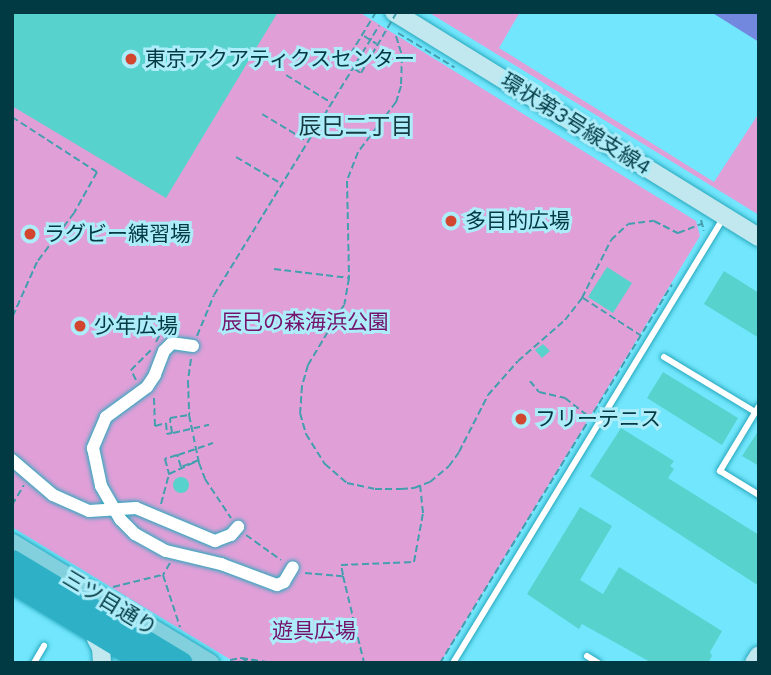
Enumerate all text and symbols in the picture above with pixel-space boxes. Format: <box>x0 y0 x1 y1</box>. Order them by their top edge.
place label: 東京アクアティクスセンター <box>145 46 418 72</box>
marker: 東京アクアティクスセンター <box>123 51 139 67</box>
street label: 環状第3号線支線4 <box>496 68 656 180</box>
district label: 辰巳二丁目 <box>299 113 413 141</box>
place label: 多目的広場 <box>465 208 570 234</box>
marker: 多目的広場 <box>443 213 459 229</box>
place label: ラグビー練習場 <box>44 221 191 247</box>
marker: ラグビー練習場 <box>22 226 38 242</box>
park label: 辰巳の森海浜公園 <box>221 309 389 335</box>
place label: 少年広場 <box>94 313 178 339</box>
marker: 少年広場 <box>72 318 88 334</box>
place label: フリーテニス <box>535 406 661 432</box>
marker: フリーテニス <box>513 411 529 427</box>
street label: 三ツ目通り <box>59 565 161 641</box>
park label: 遊具広場 <box>272 618 356 644</box>

